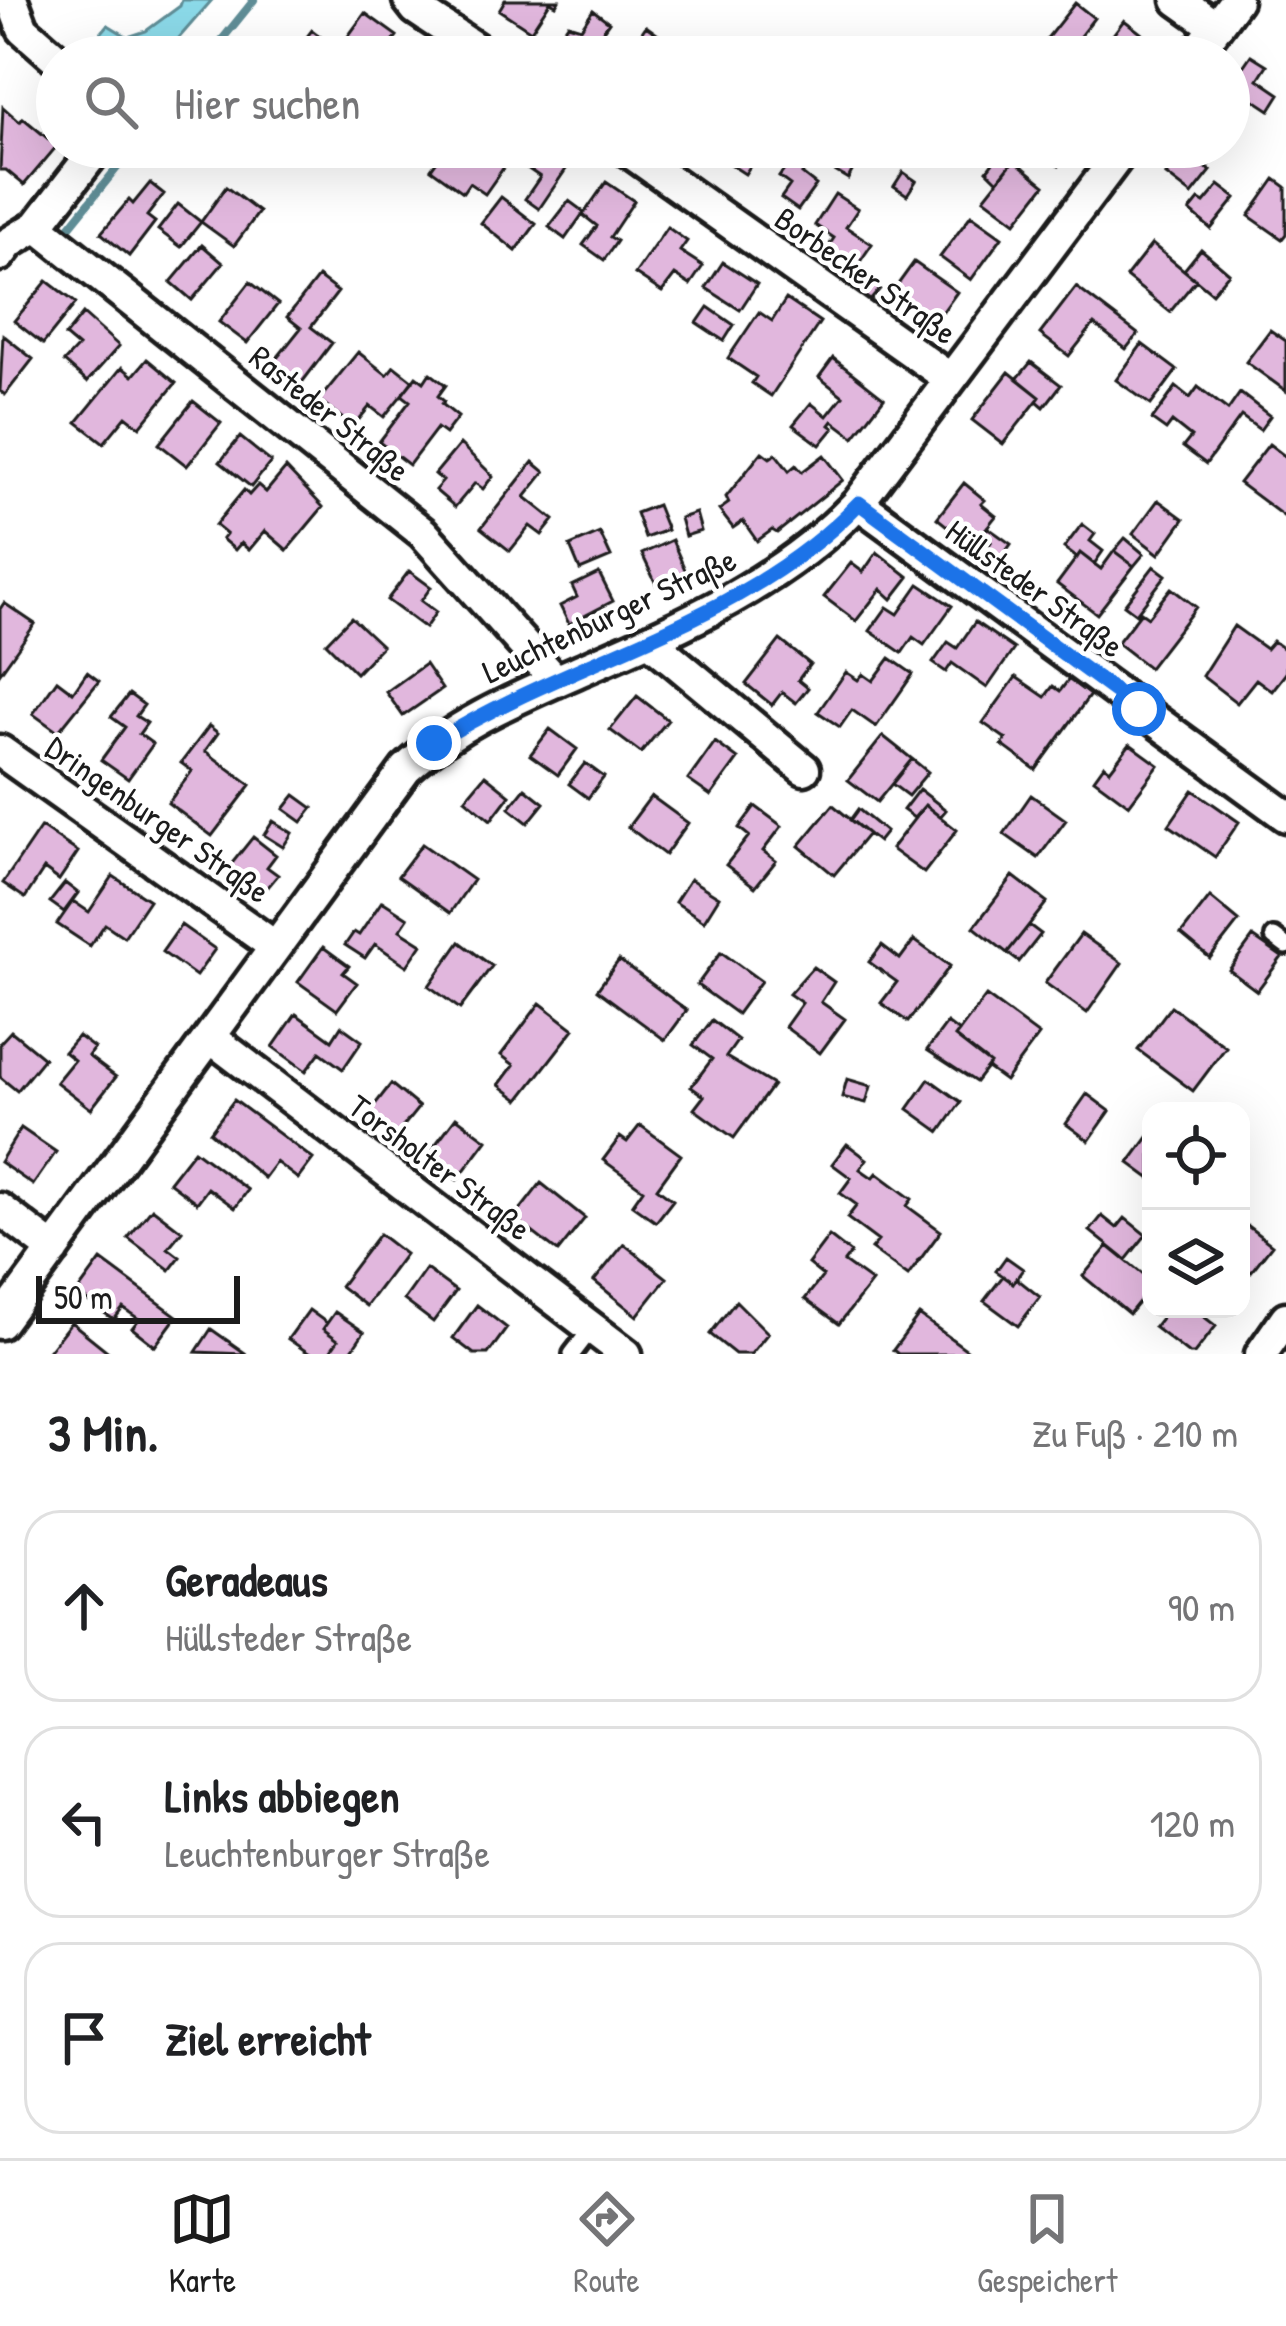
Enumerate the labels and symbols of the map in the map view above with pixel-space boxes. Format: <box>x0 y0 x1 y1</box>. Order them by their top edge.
street label: Borbecker Straße <box>766 196 965 355</box>
street label: Rasteder Straße <box>240 335 419 492</box>
street label: Hüllsteder Straße <box>937 509 1133 668</box>
street label: Leuchtenburger Straße <box>475 537 743 694</box>
route start <box>1112 682 1166 736</box>
route end <box>407 716 461 770</box>
street label: Dringenburger Straße <box>37 725 279 913</box>
street label: Torsholter Straße <box>339 1084 540 1251</box>
scale bar <box>36 1270 240 1323</box>

